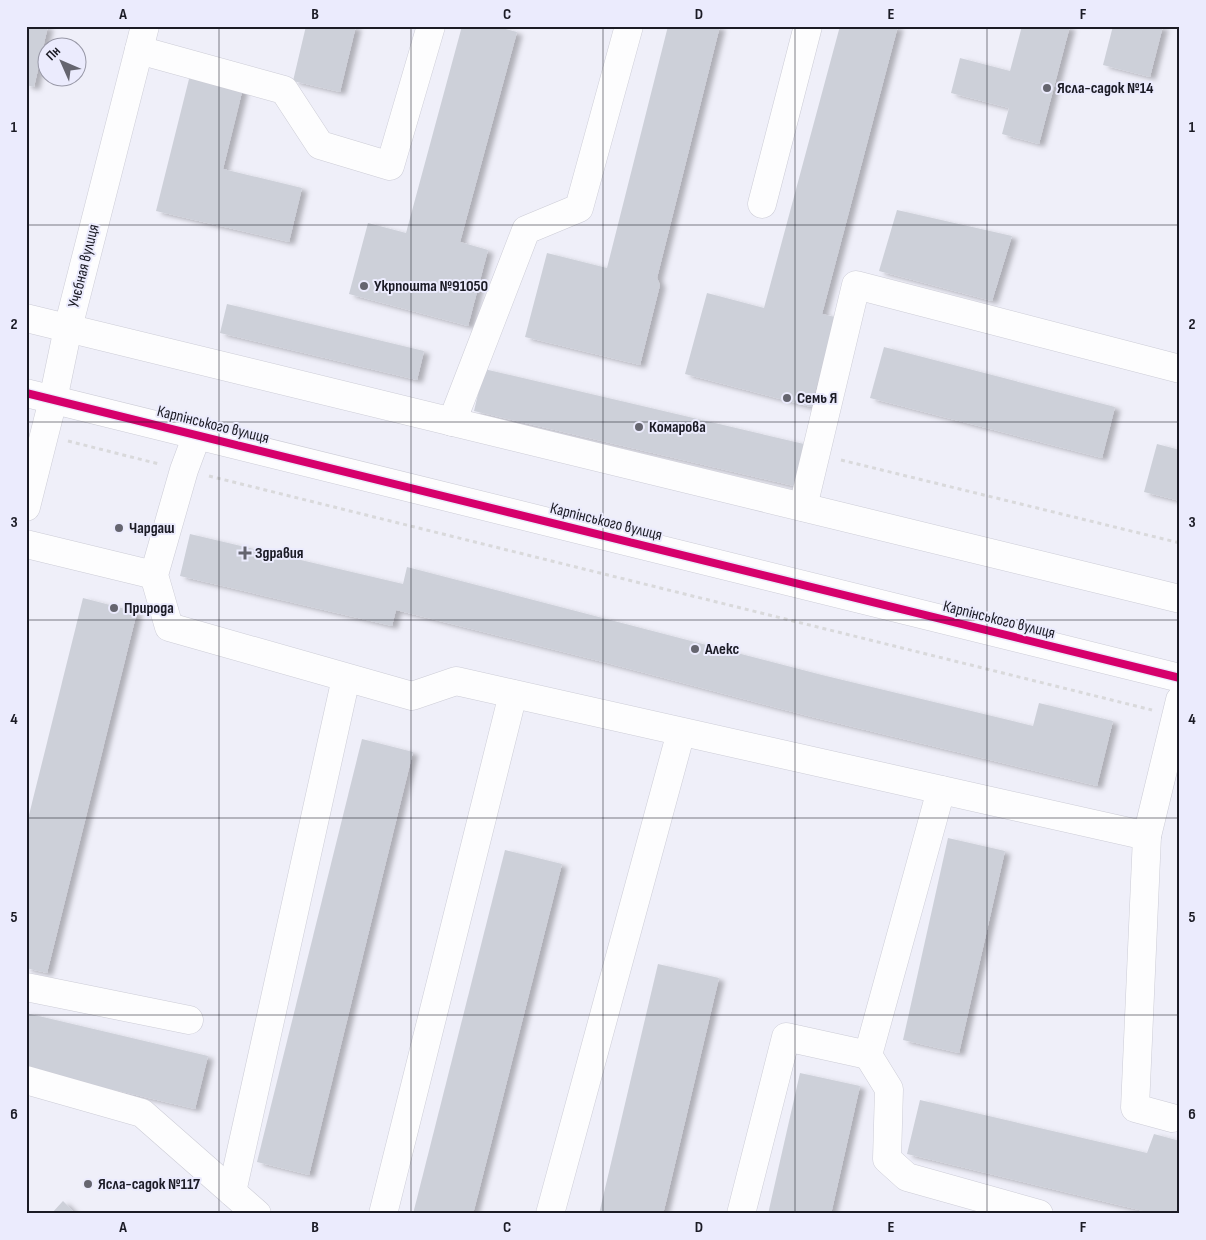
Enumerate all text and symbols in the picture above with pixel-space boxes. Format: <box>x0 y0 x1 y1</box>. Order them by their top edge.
text: A <box>118 5 127 24</box>
text: B <box>311 5 319 24</box>
text: C <box>503 5 511 24</box>
text: D <box>695 5 703 24</box>
text: E <box>888 5 895 24</box>
text: F <box>1080 5 1087 24</box>
north arrow <box>38 38 88 88</box>
text: Пн <box>42 42 64 64</box>
place label: Ясла-садок №14 <box>1057 79 1154 98</box>
marker: Ясла-садок №14 <box>1041 82 1053 94</box>
text: 1 <box>11 118 18 137</box>
text: 1 <box>1189 118 1196 137</box>
street label: Учєбная вулиця <box>64 222 104 310</box>
place label: Укрпошта №91050 <box>374 277 488 296</box>
marker: Укрпошта №91050 <box>358 280 370 292</box>
text: 2 <box>10 315 18 334</box>
text: 2 <box>1188 315 1196 334</box>
place label: Семь Я <box>797 389 837 408</box>
marker: Семь Я <box>781 392 793 404</box>
street label: Карпінського вулиця <box>155 402 271 448</box>
place label: Комарова <box>649 418 706 437</box>
marker: Комарова <box>633 421 645 433</box>
street label: Карпінського вулиця <box>548 499 664 545</box>
text: 3 <box>10 513 18 532</box>
text: 3 <box>1188 513 1196 532</box>
place label: Чардаш <box>129 519 175 538</box>
marker: Чардаш <box>113 522 125 534</box>
place label: Здравия <box>255 544 304 563</box>
marker: Здравия <box>239 547 251 559</box>
street label: Карпінського вулиця <box>941 597 1057 643</box>
place label: Природа <box>124 599 174 618</box>
marker: Природа <box>108 602 120 614</box>
place label: Алекс <box>704 640 739 659</box>
marker: Алекс <box>689 643 701 655</box>
text: 4 <box>10 710 18 729</box>
text: 4 <box>1188 710 1196 729</box>
text: 5 <box>10 908 18 927</box>
text: 5 <box>1188 908 1196 927</box>
text: 6 <box>10 1105 18 1124</box>
text: 6 <box>1188 1105 1196 1124</box>
place label: Ясла-садок №117 <box>98 1175 200 1194</box>
marker: Ясла-садок №117 <box>82 1178 94 1190</box>
text: A <box>118 1218 127 1237</box>
text: B <box>311 1218 319 1237</box>
text: C <box>503 1218 511 1237</box>
text: D <box>695 1218 703 1237</box>
text: E <box>888 1218 895 1237</box>
text: F <box>1080 1218 1087 1237</box>

